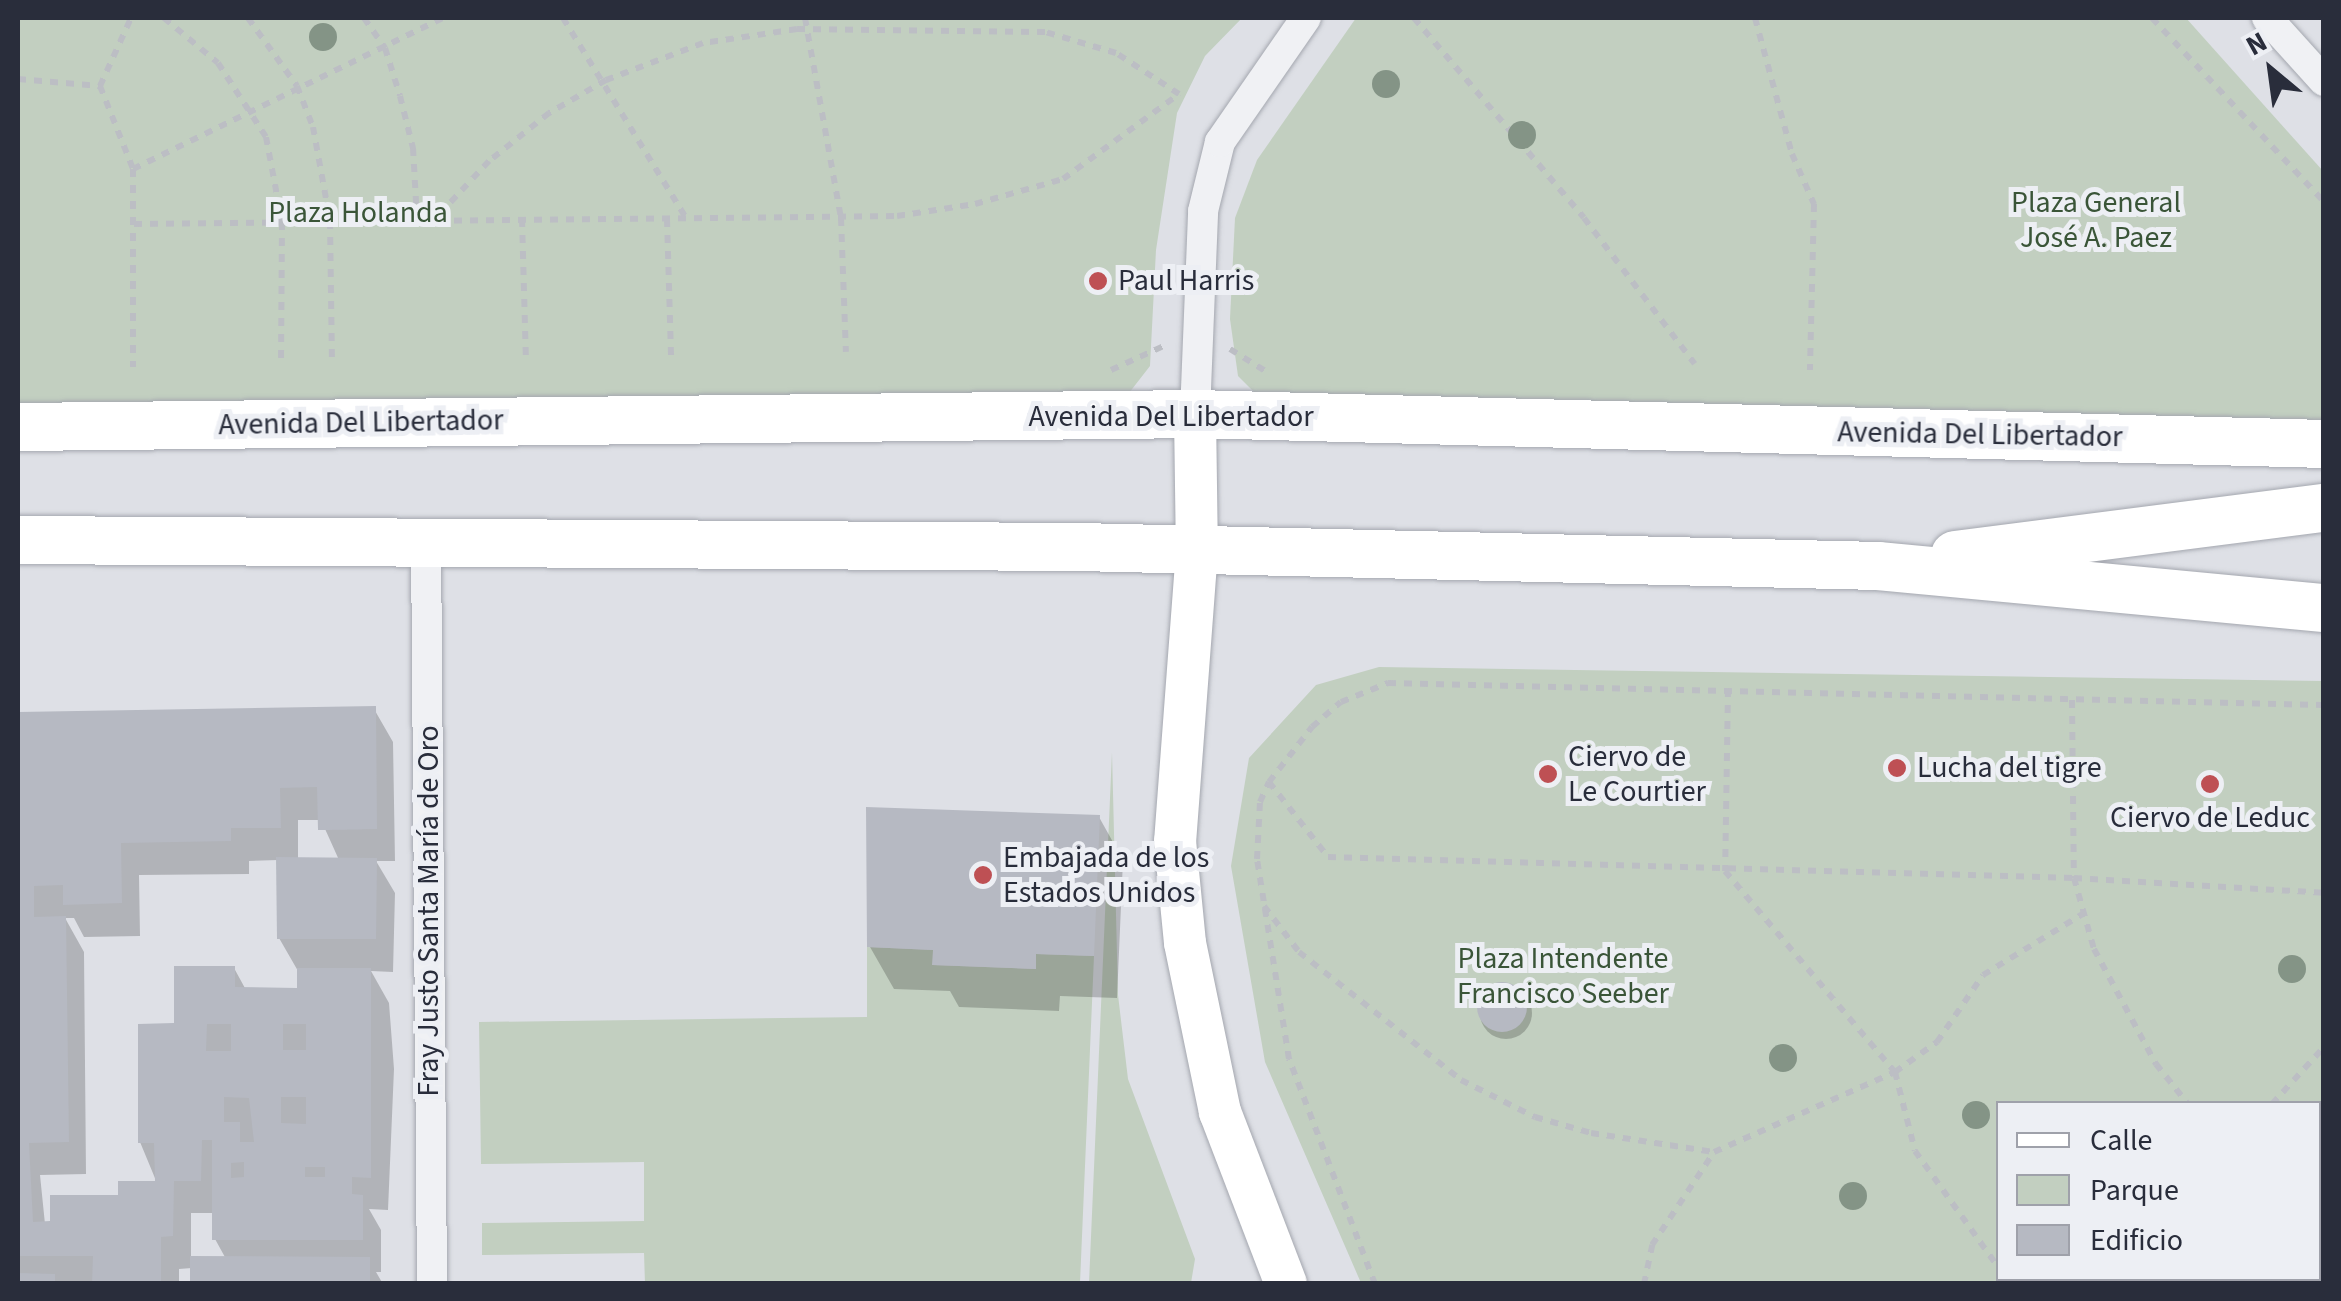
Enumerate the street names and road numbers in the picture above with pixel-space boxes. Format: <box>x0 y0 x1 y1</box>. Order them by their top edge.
street label: Avenida Del Libertador <box>1028 399 1314 435</box>
street label: Avenida Del Libertador <box>218 403 504 443</box>
street label: Avenida Del Libertador <box>1837 415 2123 455</box>
street label: Fray Justo Santa María de Oro <box>411 725 447 1097</box>

